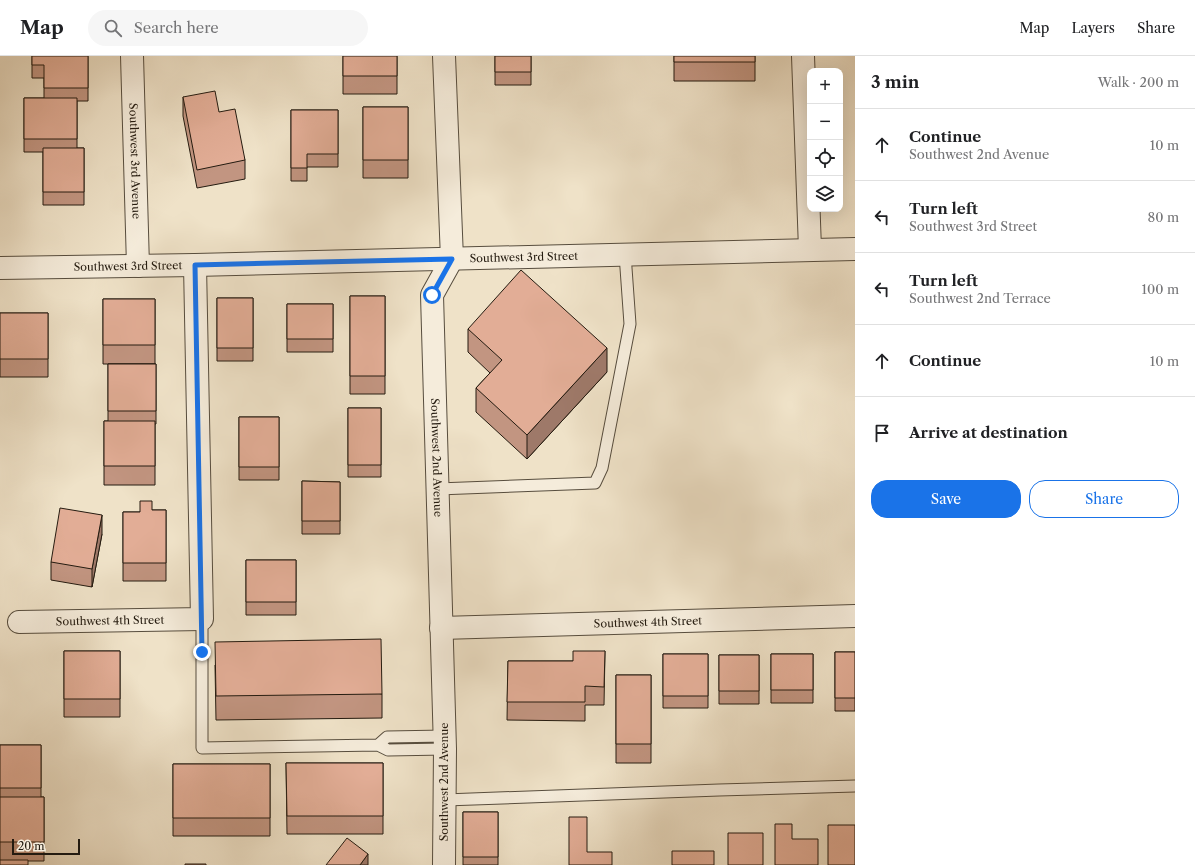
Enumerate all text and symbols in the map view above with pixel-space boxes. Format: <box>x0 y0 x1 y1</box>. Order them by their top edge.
search box <box>88 10 368 46</box>
text: Map <box>20 16 64 39</box>
icon: search <box>102 17 124 39</box>
text: Search here <box>134 18 219 37</box>
text: Map <box>1019 19 1049 37</box>
text: Layers <box>1071 19 1115 37</box>
text: Share <box>1137 19 1175 37</box>
map controls <box>807 68 843 212</box>
button: + <box>807 68 843 104</box>
text: 3 min <box>871 72 920 92</box>
text: Walk · 200 m <box>1098 74 1179 90</box>
street label: Southwest 3rd Avenue <box>126 103 144 219</box>
button: − <box>807 104 843 140</box>
text: Continue <box>909 127 981 146</box>
icon: ahead <box>871 134 893 156</box>
text: 10 m <box>1150 137 1179 153</box>
button: locate <box>807 140 843 176</box>
text: Southwest 2nd Avenue <box>909 146 1049 162</box>
button: layers <box>807 176 843 212</box>
text: Turn left <box>909 199 978 218</box>
icon: left <box>871 206 893 228</box>
text: 80 m <box>1147 209 1179 225</box>
text: Southwest 3rd Street <box>909 218 1037 234</box>
street label: Southwest 3rd Street <box>469 249 578 265</box>
street label: Southwest 3rd Street <box>74 258 182 274</box>
text: Turn left <box>909 271 978 290</box>
icon: left <box>871 278 893 300</box>
text: 100 m <box>1141 281 1179 297</box>
route start <box>423 286 441 304</box>
text: Southwest 2nd Terrace <box>909 290 1051 306</box>
icon: ahead <box>871 350 893 372</box>
text: Continue <box>909 351 981 370</box>
text: 10 m <box>1150 353 1179 369</box>
street label: Southwest 2nd Avenue <box>428 398 445 517</box>
icon: arrive <box>871 422 893 444</box>
text: Arrive at destination <box>909 423 1068 442</box>
button: Save <box>871 480 1021 518</box>
button: Share <box>1029 480 1179 518</box>
street label: Southwest 4th Street <box>56 613 164 628</box>
street label: Southwest 4th Street <box>593 613 702 631</box>
route end <box>193 643 211 661</box>
street label: Southwest 2nd Avenue <box>437 723 451 841</box>
scale bar <box>12 837 80 856</box>
text: 20 m <box>18 839 44 853</box>

